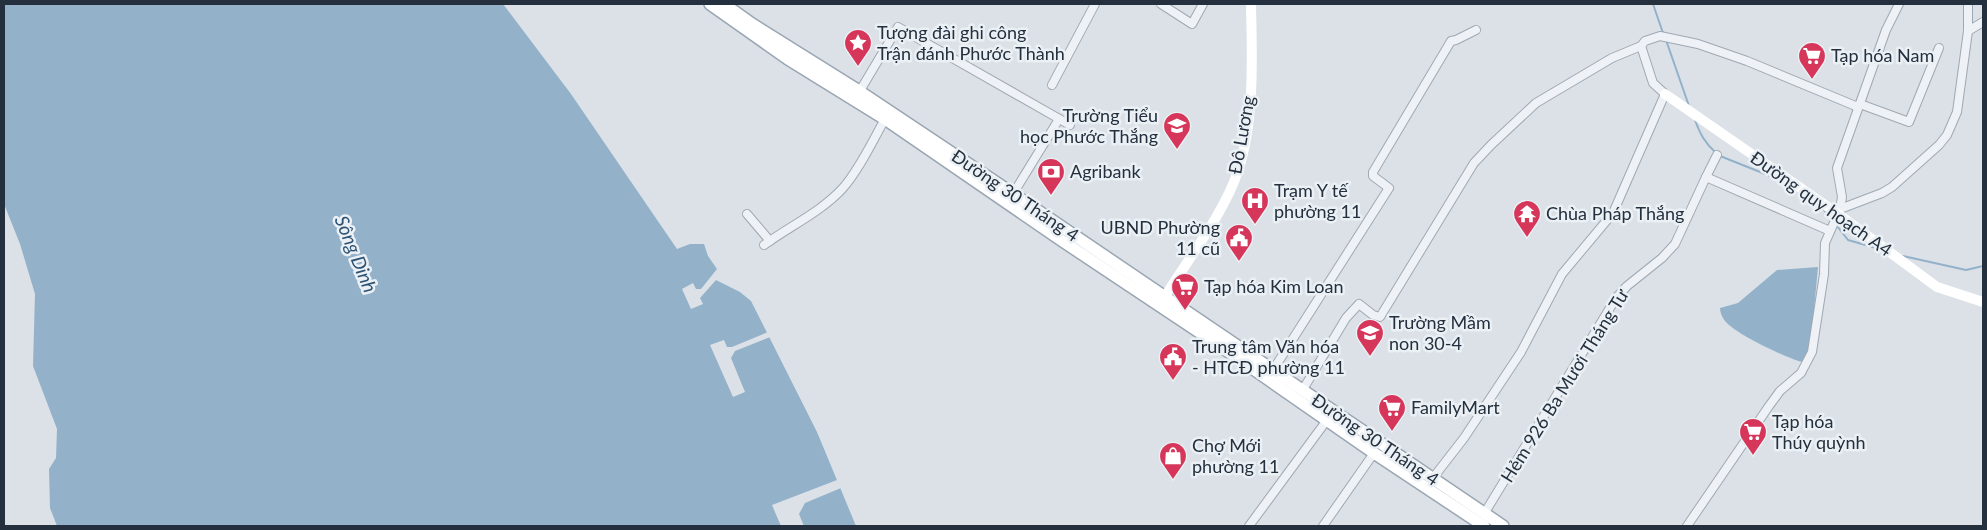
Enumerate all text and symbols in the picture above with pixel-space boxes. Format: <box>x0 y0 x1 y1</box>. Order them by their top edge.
place label: Tượng đài ghi công Trận đánh Phước Thành <box>877 21 1065 64</box>
place icon: Tượng đài ghi công Trận đánh Phước Thành <box>843 28 873 67</box>
supermarket icon: Tạp hóa Nam <box>1797 41 1827 80</box>
place label: Tạp hóa Nam <box>1831 44 1934 66</box>
street label: Đô Lương <box>1223 94 1259 176</box>
place label: Trường Tiểu học Phước Thắng <box>1020 104 1158 147</box>
school or university icon: Trường Tiểu học Phước Thắng <box>1162 111 1192 150</box>
street label: Đường 30 Tháng 4 <box>948 144 1083 246</box>
street label: Đường quy hoạch A4 <box>1746 146 1897 260</box>
bank icon: Agribank <box>1036 157 1066 196</box>
place label: Agribank <box>1070 160 1141 182</box>
place label: Trạm Y tế phường 11 <box>1274 179 1361 222</box>
hospital icon: Trạm Y tế phường 11 <box>1240 186 1270 225</box>
temple icon: Chùa Pháp Thắng <box>1512 199 1542 238</box>
place label: Chùa Pháp Thắng <box>1546 202 1684 224</box>
water label: Sông Dinh <box>331 212 382 296</box>
place label: UBND Phường 11 cũ <box>1101 216 1220 259</box>
public building icon: UBND Phường 11 cũ <box>1224 223 1254 262</box>
supermarket icon: Tạp hóa Kim Loan <box>1170 272 1200 311</box>
place label: Tạp hóa Kim Loan <box>1204 275 1343 297</box>
street label: Hẻm 926 Ba Mươi Tháng Tư <box>1496 284 1633 486</box>
place label: Trường Mầm non 30-4 <box>1389 311 1491 354</box>
school or university icon: Trường Mầm non 30-4 <box>1355 318 1385 357</box>
place label: Trung tâm Văn hóa - HTCĐ phường 11 <box>1192 335 1345 378</box>
public building icon: Trung tâm Văn hóa - HTCĐ phường 11 <box>1158 342 1188 381</box>
street label: Đường 30 Tháng 4 <box>1308 388 1443 490</box>
supermarket icon: FamilyMart <box>1377 393 1407 432</box>
place label: FamilyMart <box>1411 396 1500 418</box>
place label: Tạp hóa Thúy quỳnh <box>1772 410 1865 453</box>
supermarket icon: Tạp hóa Thúy quỳnh <box>1738 417 1768 456</box>
place label: Chợ Mới phường 11 <box>1192 434 1279 477</box>
shop icon: Chợ Mới phường 11 <box>1158 441 1188 480</box>

